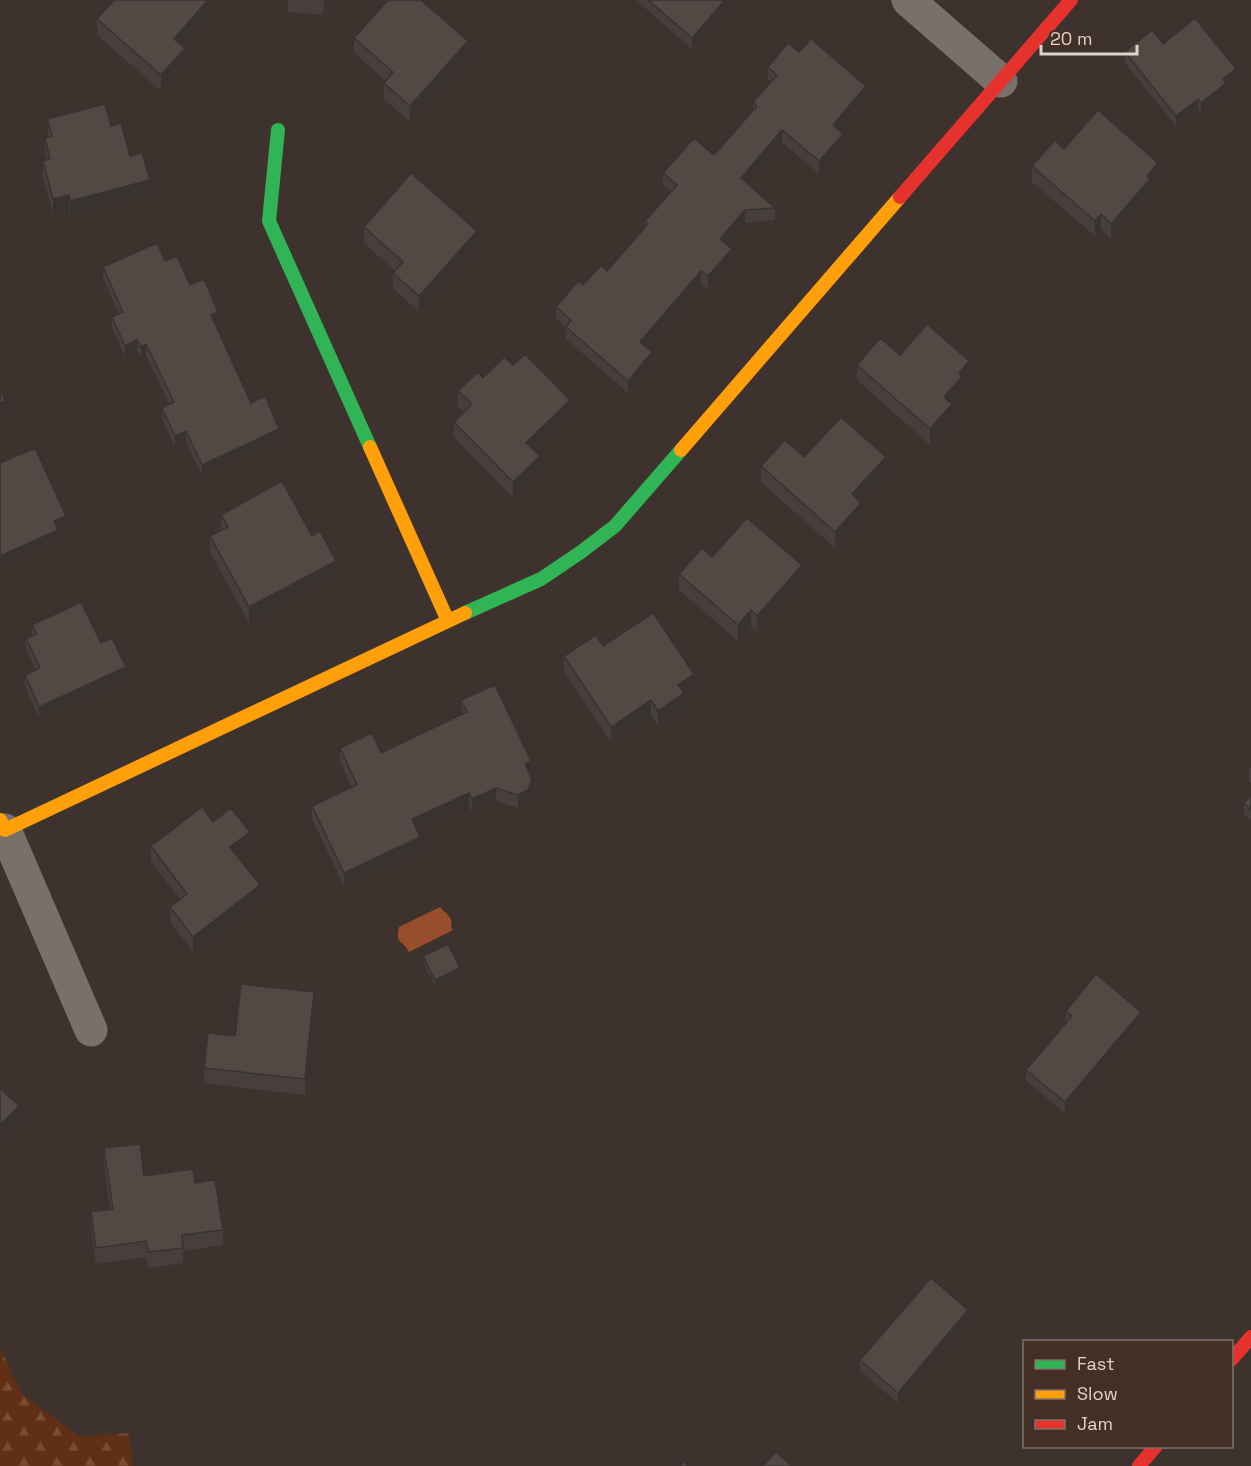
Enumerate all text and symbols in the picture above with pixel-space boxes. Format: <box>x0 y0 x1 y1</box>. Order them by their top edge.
scale bar <box>1041 18 1137 56</box>
text: 20 m <box>1050 27 1093 50</box>
legend <box>1023 1340 1233 1448</box>
text: Fast <box>1077 1352 1114 1375</box>
text: Slow <box>1077 1382 1118 1405</box>
text: Jam <box>1077 1412 1113 1435</box>

